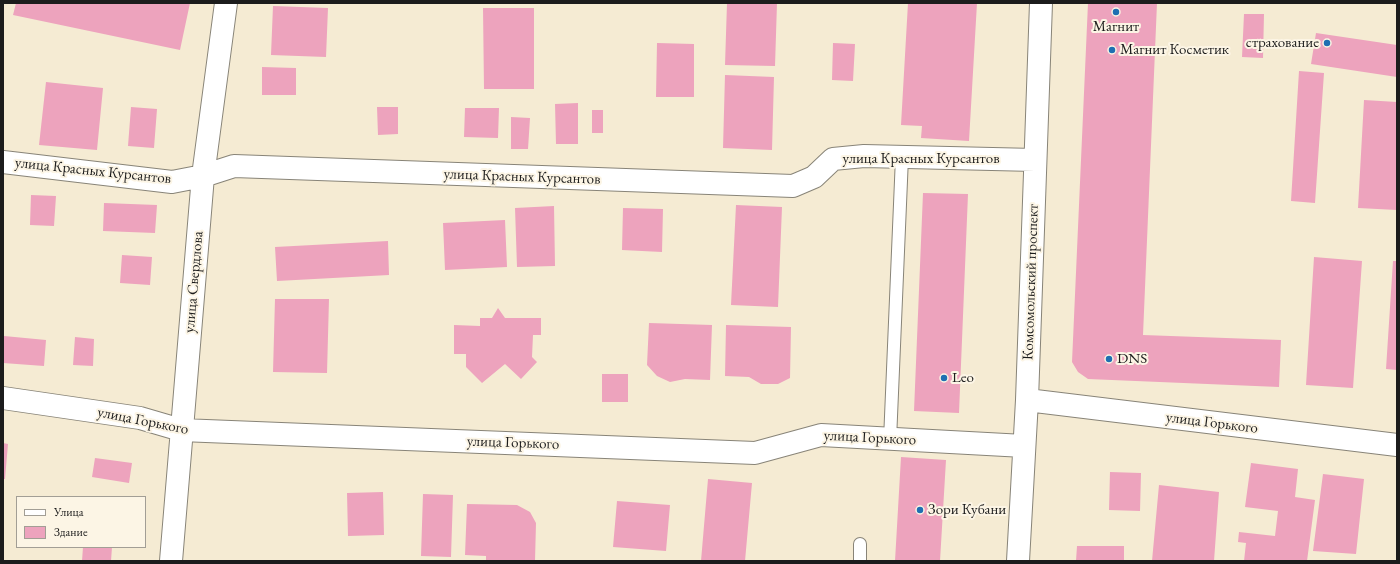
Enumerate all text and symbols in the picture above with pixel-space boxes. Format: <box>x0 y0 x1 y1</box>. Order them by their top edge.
marker: Магнит <box>1111 7 1121 17</box>
place label: Магнит <box>1093 18 1139 36</box>
place label: страхование <box>1246 34 1319 52</box>
marker: страхование <box>1322 38 1332 48</box>
place label: Магнит Косметик <box>1120 41 1229 59</box>
marker: Магнит Косметик <box>1107 45 1117 55</box>
street label: улица Красных Курсантов <box>842 150 1000 168</box>
street label: улица Красных Курсантов <box>14 154 172 188</box>
street label: улица Красных Курсантов <box>443 165 601 189</box>
street label: Комсомольский проспект <box>1019 204 1043 360</box>
street label: улица Свердлова <box>181 230 207 334</box>
place label: DNS <box>1117 350 1147 368</box>
marker: DNS <box>1104 354 1114 364</box>
place label: Leo <box>952 369 974 387</box>
marker: Leo <box>939 373 949 383</box>
street label: улица Горького <box>96 403 190 439</box>
street label: улица Горького <box>1165 408 1259 438</box>
street label: улица Горького <box>823 427 917 449</box>
street label: улица Горького <box>466 432 560 454</box>
legend <box>16 496 146 548</box>
place label: Зори Кубани <box>928 501 1006 519</box>
text: Улица <box>54 504 84 520</box>
marker: Зори Кубани <box>915 505 925 515</box>
text: Здание <box>54 524 88 540</box>

